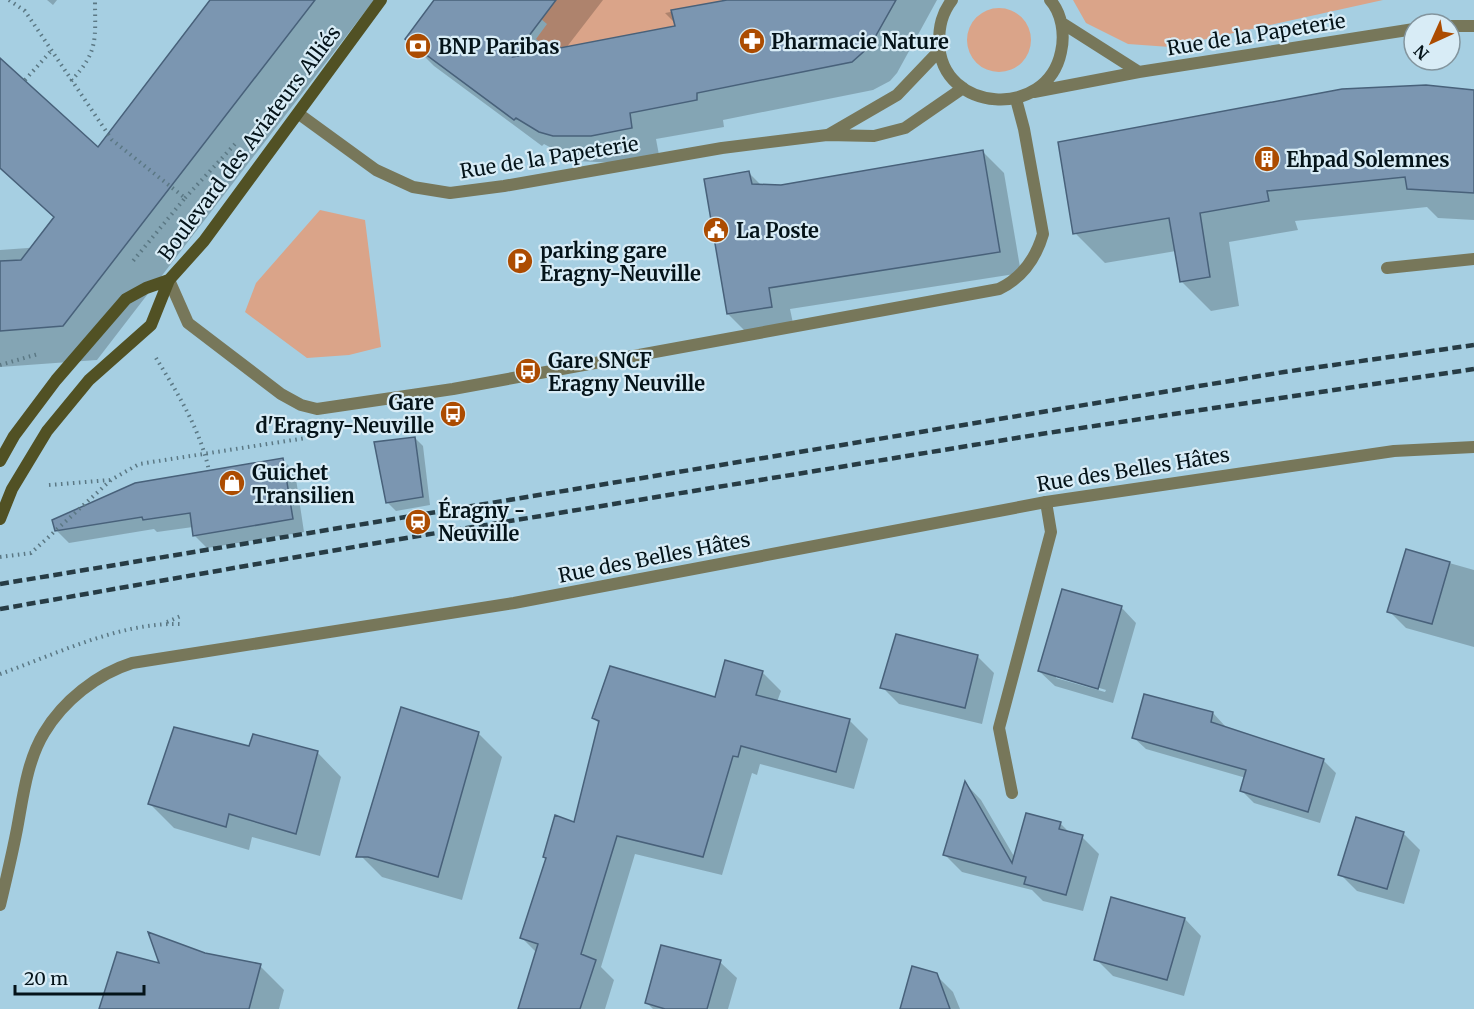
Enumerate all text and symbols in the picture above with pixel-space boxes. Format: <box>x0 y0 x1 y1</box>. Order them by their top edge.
street label: Rue de la Papeterie <box>1165 8 1347 60</box>
north arrow <box>1402 12 1462 72</box>
street label: Boulevard des Aviateurs Alliés <box>152 21 346 265</box>
pharmacy icon: Pharmacie Nature <box>737 26 767 56</box>
place label: Pharmacie Nature <box>771 29 949 54</box>
bank icon: BNP Paribas <box>403 31 433 61</box>
place label: BNP Paribas <box>438 34 560 59</box>
text: N <box>1410 41 1433 64</box>
street label: Rue de la Papeterie <box>458 131 640 183</box>
building icon: Ehpad Solemnes <box>1252 144 1282 174</box>
place label: Ehpad Solemnes <box>1286 147 1450 172</box>
public building icon: La Poste <box>701 215 731 245</box>
place label: La Poste <box>736 218 819 243</box>
place label: parking gare Eragny-Neuville <box>540 238 701 286</box>
parking icon: parking gare Eragny-Neuville <box>505 246 535 276</box>
place label: Gare SNCF Eragny Neuville <box>548 348 705 396</box>
bus stop icon: Gare SNCF Eragny Neuville <box>513 356 543 386</box>
place label: Gare d'Eragny-Neuville <box>256 390 434 438</box>
bus stop icon: Gare d'Eragny-Neuville <box>438 399 468 429</box>
street label: Rue des Belles Hâtes <box>1035 441 1231 497</box>
place label: Guichet Transilien <box>252 460 355 508</box>
shop icon: Guichet Transilien <box>217 468 247 498</box>
place label: Éragny - Neuville <box>438 496 525 546</box>
station icon: Éragny - Neuville <box>403 507 433 537</box>
street label: Rue des Belles Hâtes <box>556 526 752 588</box>
scale bar <box>15 958 144 996</box>
text: 20 m <box>24 967 68 990</box>

